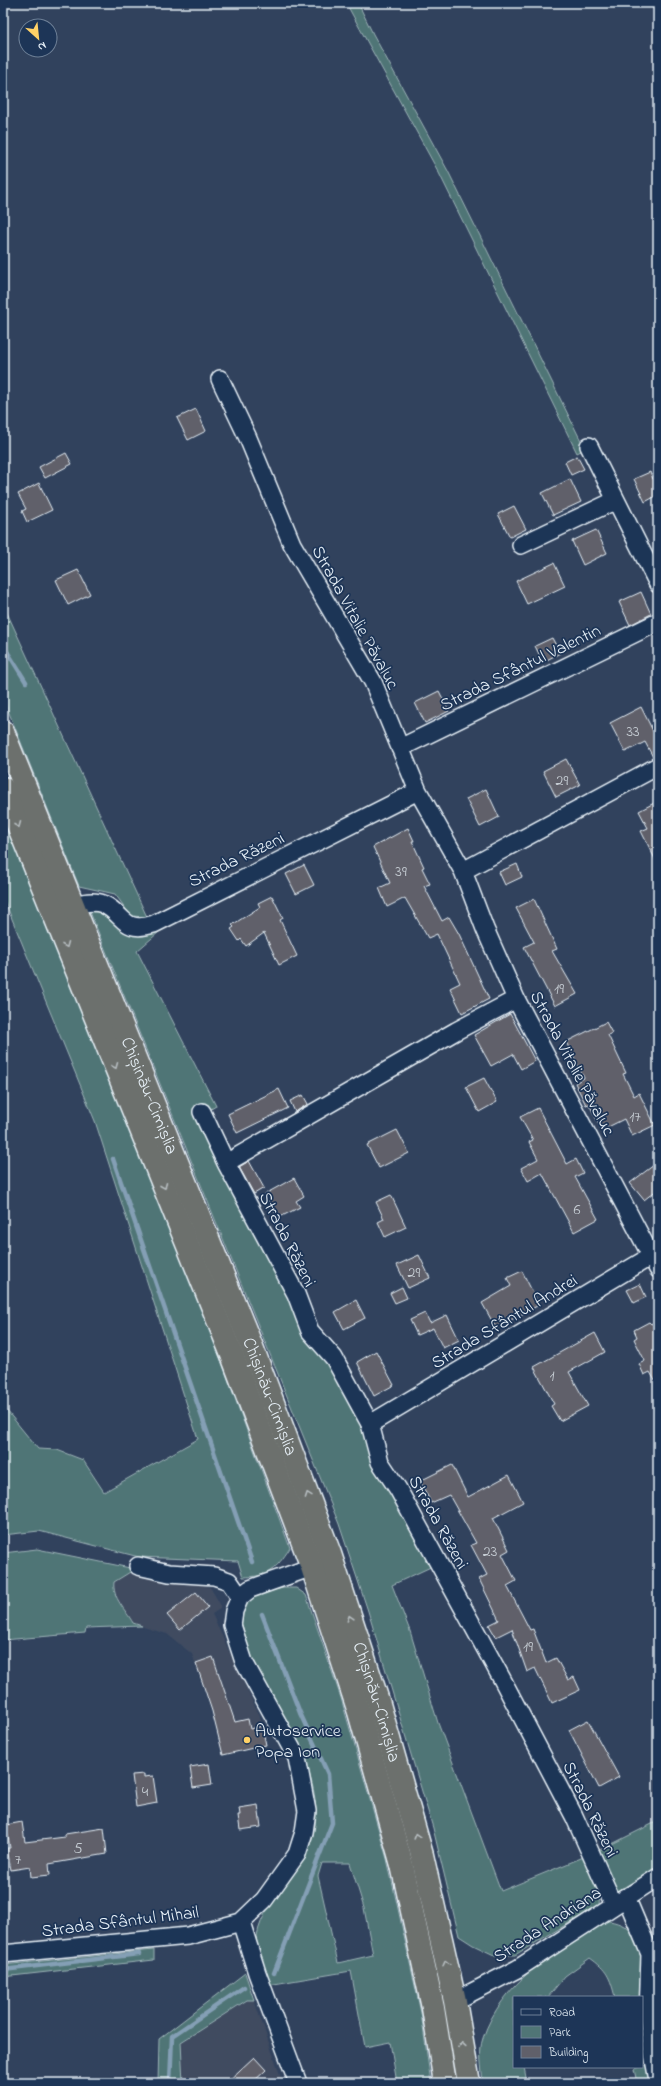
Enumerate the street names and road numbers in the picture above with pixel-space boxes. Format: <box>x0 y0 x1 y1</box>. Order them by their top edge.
street label: Strada Vitalie Păvaluc <box>304 541 405 695</box>
street label: Strada Sfântul Valentin <box>436 619 606 719</box>
street label: Strada Răzeni <box>184 826 289 895</box>
street label: Strada Vitalie Păvaluc <box>522 987 620 1141</box>
street label: Chișinău-Cimișlia <box>113 1033 184 1159</box>
street label: Strada Răzeni <box>251 1188 321 1292</box>
street label: Strada Sfântul Andrei <box>427 1269 583 1377</box>
street label: Chișinău-Cimișlia <box>234 1334 303 1460</box>
street label: Strada Răzeni <box>401 1471 474 1575</box>
street label: Chișinău-Cimișlia <box>345 1639 406 1766</box>
street label: Strada Răzeni <box>555 1757 624 1862</box>
street label: Strada Andriana <box>489 1881 607 1970</box>
street label: Strada Sfântul Mihail <box>40 1900 200 1946</box>

